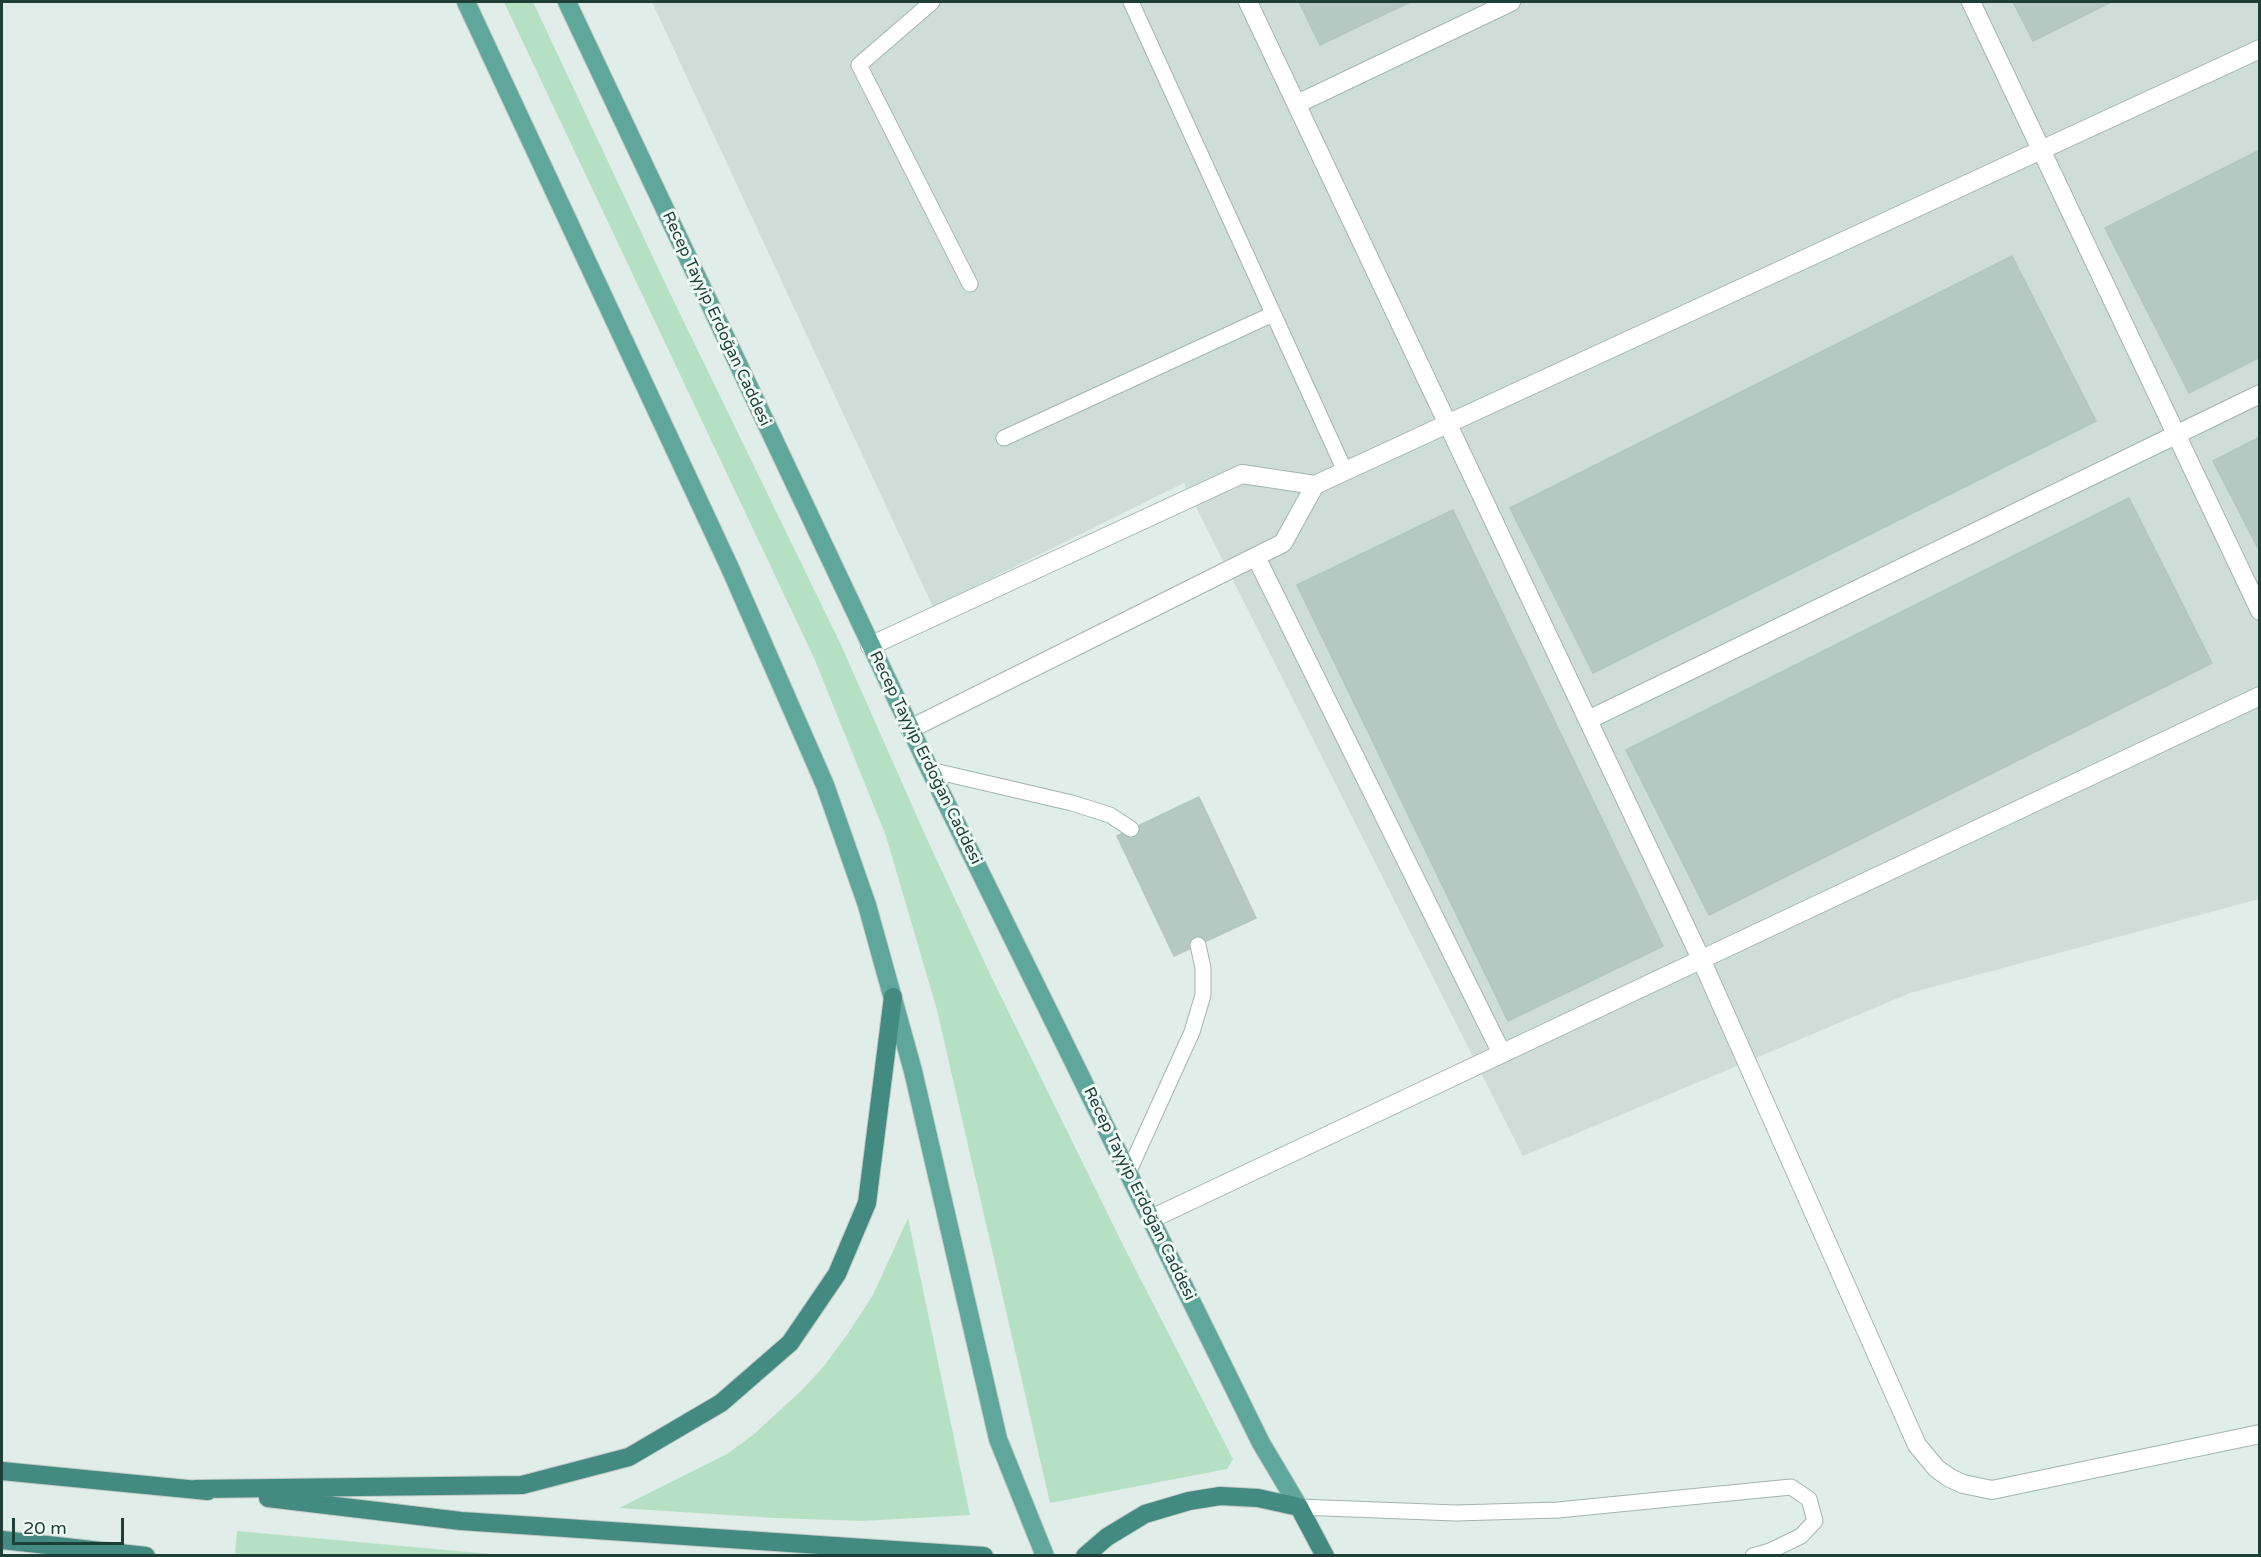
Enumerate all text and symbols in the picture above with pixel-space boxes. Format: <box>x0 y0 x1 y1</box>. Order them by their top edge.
street label: Recep Tayyip Erdoğan Caddesi <box>658 209 774 429</box>
street label: Recep Tayyip Erdoğan Caddesi <box>865 648 985 868</box>
street label: Recep Tayyip Erdoğan Caddesi <box>1079 1084 1199 1304</box>
scale bar <box>15 1506 128 1544</box>
text: 20 m <box>23 1517 67 1539</box>

